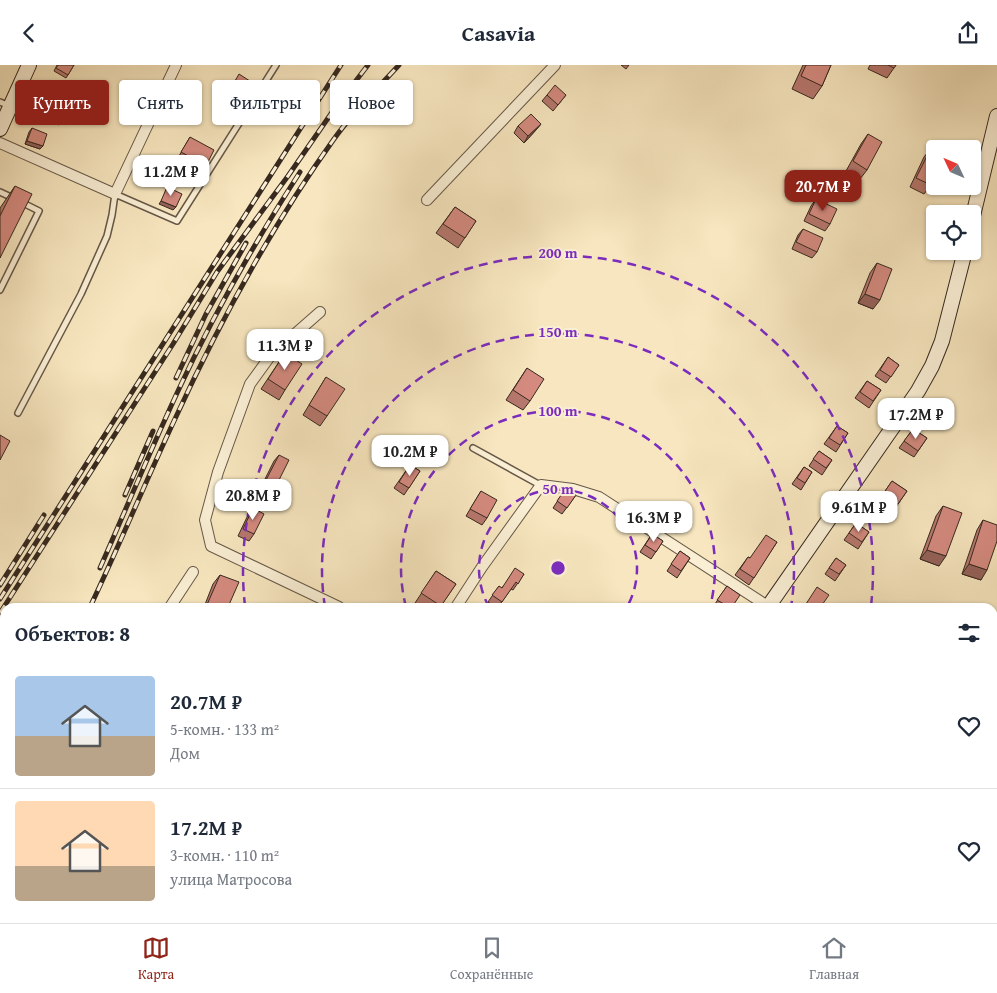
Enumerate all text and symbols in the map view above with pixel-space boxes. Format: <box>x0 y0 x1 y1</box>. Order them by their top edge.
text: Casavia <box>462 17 535 49</box>
icon: back <box>15 19 43 47</box>
icon: share <box>954 19 982 47</box>
chip: Купить <box>15 80 109 125</box>
chip: Снять <box>119 80 202 125</box>
chip: Фильтры <box>212 80 320 125</box>
chip: Новое <box>330 80 413 125</box>
north arrow <box>926 140 981 195</box>
map controls <box>926 140 981 260</box>
pin: 11.2M ₽ <box>125 155 217 197</box>
text: 11.2M ₽ <box>144 159 198 183</box>
pin: 20.7M ₽ <box>777 169 869 212</box>
text: 20.7M ₽ <box>796 174 850 198</box>
button: locate <box>926 205 981 260</box>
text: 200 m <box>538 242 578 263</box>
text: 150 m <box>538 321 578 342</box>
pin: 11.3M ₽ <box>239 329 331 371</box>
text: 11.3M ₽ <box>258 333 312 357</box>
pin: 17.2M ₽ <box>870 397 962 440</box>
text: 100 m <box>538 400 578 421</box>
text: 17.2M ₽ <box>889 402 943 426</box>
pin: 10.2M ₽ <box>364 435 456 477</box>
text: 10.2M ₽ <box>383 439 437 463</box>
text: 50 m <box>542 478 574 499</box>
pin: 20.8M ₽ <box>207 479 299 521</box>
text: 20.8M ₽ <box>226 483 280 507</box>
pin: 9.61M ₽ <box>813 491 905 533</box>
text: 9.61M ₽ <box>832 495 886 519</box>
pin: 16.3M ₽ <box>608 501 700 543</box>
text: 16.3M ₽ <box>627 505 681 529</box>
centre of rings <box>549 559 567 577</box>
text: Объектов: 8 <box>15 618 130 649</box>
icon: filters <box>955 619 983 647</box>
text: 20.7M ₽ <box>170 686 242 717</box>
icon: home <box>55 696 115 756</box>
icon: heart <box>955 712 983 740</box>
text: 5-комн. · 133 m² <box>170 717 279 741</box>
text: Дом <box>170 741 200 765</box>
text: 17.2M ₽ <box>170 812 242 843</box>
icon: home <box>55 821 115 881</box>
icon: heart <box>955 837 983 865</box>
text: 3-комн. · 110 m² <box>170 843 279 867</box>
text: улица Матросова <box>170 867 292 891</box>
tab: Карта <box>138 934 174 984</box>
tab: Сохранённые <box>450 934 533 984</box>
tab: Главная <box>809 934 859 984</box>

